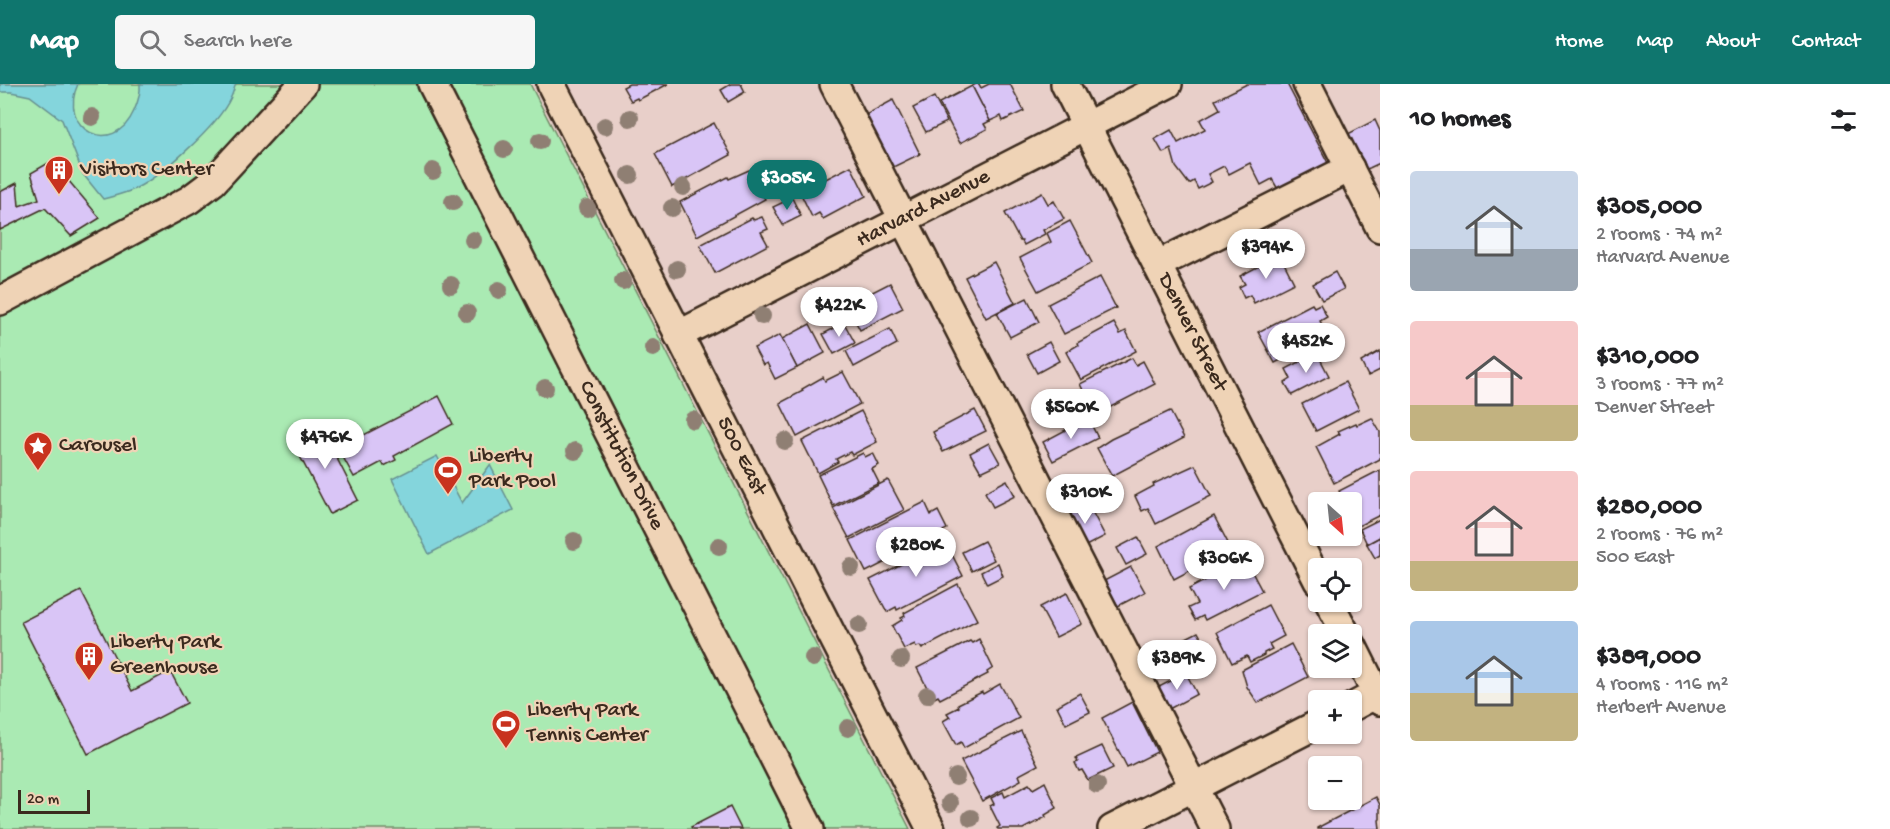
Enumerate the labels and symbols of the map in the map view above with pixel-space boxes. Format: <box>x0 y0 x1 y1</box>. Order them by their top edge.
building icon: Visitors Center <box>43 154 75 196</box>
place label: Visitors Center <box>79 157 215 183</box>
pin: $305K <box>745 160 829 211</box>
street label: Harvard Avenue <box>852 164 995 254</box>
pin: $394K <box>1224 229 1308 280</box>
street label: Denver Street <box>1150 268 1233 398</box>
pin: $422K <box>797 287 881 338</box>
pin: $452K <box>1264 323 1348 374</box>
street label: Constitution Drive <box>572 377 670 535</box>
pin: $560K <box>1029 389 1113 440</box>
street label: 500 East <box>710 413 773 502</box>
pin: $476K <box>283 419 367 470</box>
place icon: Carousel <box>22 430 54 472</box>
place label: Carousel <box>59 433 137 459</box>
place label: Liberty Park Pool <box>468 444 556 495</box>
sports icon: Liberty Park Pool <box>432 454 464 496</box>
pin: $310K <box>1043 474 1127 525</box>
north arrow <box>1308 492 1362 546</box>
pin: $280K <box>874 527 958 578</box>
pin: $306K <box>1182 540 1266 591</box>
place label: Liberty Park Greenhouse <box>110 630 223 681</box>
building icon: Liberty Park Greenhouse <box>73 640 105 682</box>
pin: $389K <box>1135 640 1219 691</box>
place label: Liberty Park Tennis Center <box>525 698 650 749</box>
sports icon: Liberty Park Tennis Center <box>490 708 522 750</box>
scale bar <box>18 787 90 814</box>

